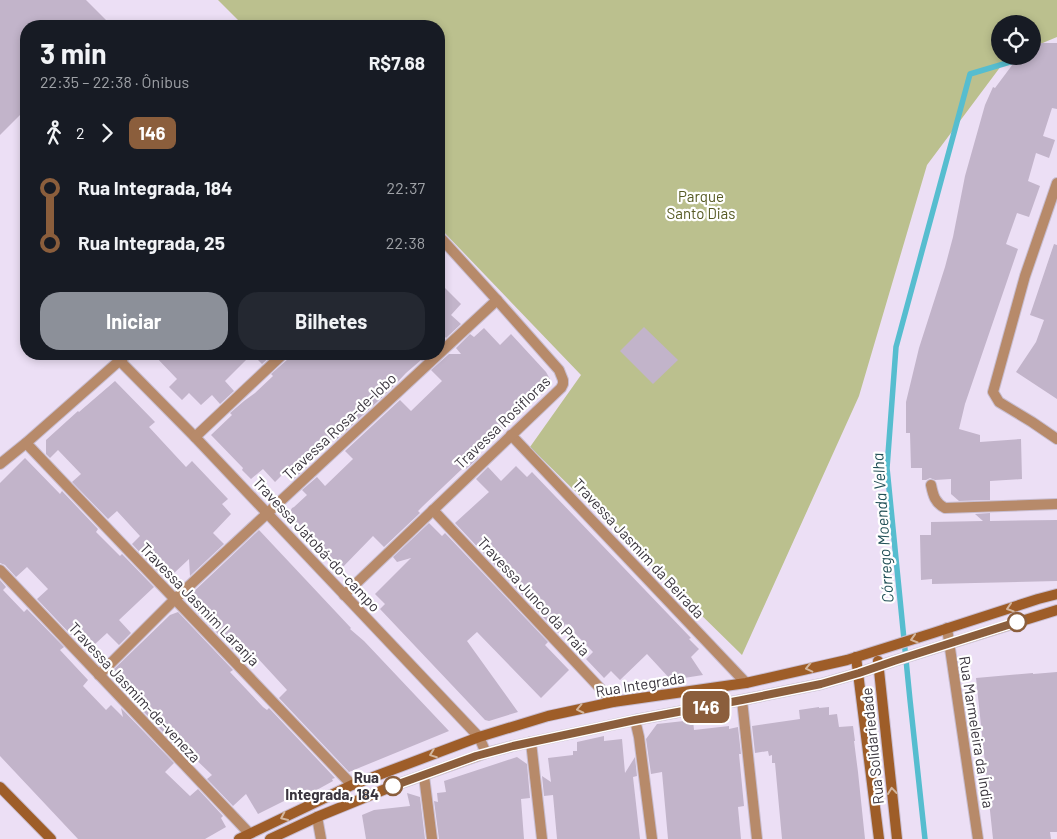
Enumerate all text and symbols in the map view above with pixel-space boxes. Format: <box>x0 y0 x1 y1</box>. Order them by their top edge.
map controls <box>991 15 1041 65</box>
button: locate <box>991 15 1041 65</box>
text: 3 min <box>40 36 107 70</box>
text: R$7.68 <box>369 51 425 74</box>
text: 22:35 – 22:38 · Ônibus <box>40 72 189 91</box>
icon: walk <box>40 119 68 147</box>
icon: forward <box>93 119 121 147</box>
text: 146 <box>139 122 166 144</box>
text: 2 <box>76 123 85 142</box>
text: Rua Integrada, 184 <box>78 176 233 199</box>
text: 22:37 <box>387 178 425 197</box>
park label: Parque Santo Dias <box>667 187 735 222</box>
text: Rua Integrada, 25 <box>78 231 225 254</box>
text: 22:38 <box>386 233 425 252</box>
button: Iniciar <box>40 292 228 350</box>
button: Bilhetes <box>238 292 425 350</box>
street label: Travessa Rosa-de-lobo <box>279 369 399 483</box>
street label: Travessa Rosifloras <box>450 372 554 472</box>
water label: Córrego Moenda Velha <box>867 452 897 604</box>
street label: Travessa Jatobá-do-campo <box>250 473 384 615</box>
street label: Travessa Jasmim da Beirada <box>569 474 709 622</box>
street label: Travessa Junco da Praia <box>474 533 594 659</box>
street label: Travessa Jasmim Laranja <box>136 539 264 669</box>
one-way arrow <box>1007 602 1015 612</box>
unlabelled marker <box>1007 612 1027 632</box>
street label: Travessa Jasmim-de-veneza <box>65 618 205 766</box>
one-way arrow <box>910 634 918 644</box>
street label: Rua Marmeleira da Índia <box>956 655 998 809</box>
one-way arrow <box>804 662 813 673</box>
street label: Rua Integrada <box>594 668 686 700</box>
street label: Rua Solidariedade <box>857 687 887 805</box>
line badge: 146 <box>677 691 735 723</box>
text: 146 <box>693 696 719 718</box>
one-way arrow <box>576 703 585 714</box>
one-way arrow <box>429 748 438 758</box>
place label: Rua Integrada, 184 <box>285 768 379 803</box>
marker: Rua Integrada, 184 <box>383 776 403 796</box>
one-way arrow <box>887 786 898 794</box>
one-way arrow <box>280 811 289 821</box>

